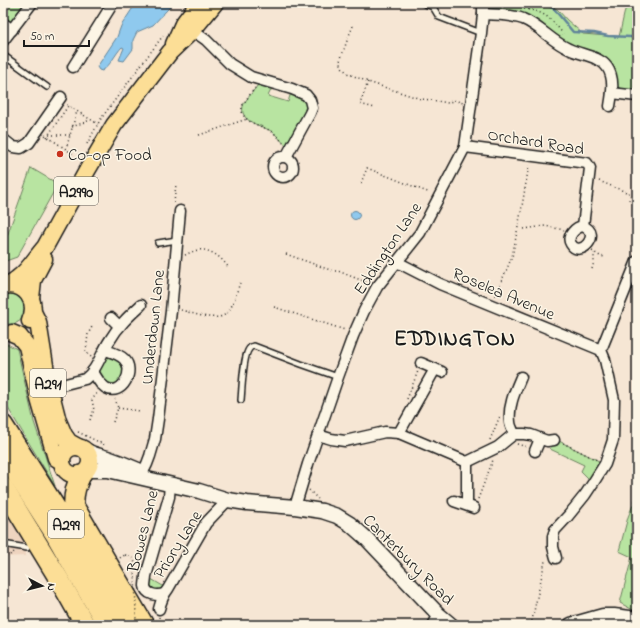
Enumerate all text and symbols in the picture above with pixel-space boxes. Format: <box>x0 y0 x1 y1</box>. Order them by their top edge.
scale bar <box>24 22 89 48</box>
text: 50 m <box>30 28 54 46</box>
street label: Orchard Road <box>486 123 586 163</box>
place label: Co-op Food <box>68 143 152 168</box>
marker: Co-op Food <box>55 149 65 159</box>
road number: A2990 <box>54 177 98 205</box>
street label: Eddington Lane <box>348 197 430 301</box>
street label: Roselea Avenue <box>448 262 559 327</box>
street label: Underdown Lane <box>135 268 172 386</box>
district label: EDDINGTON <box>394 325 516 355</box>
road number: A291 <box>30 369 66 397</box>
street label: Bowes Lane <box>121 487 166 576</box>
street label: Priory Lane <box>147 505 210 584</box>
street label: Canterbury Road <box>356 509 460 612</box>
road number: A299 <box>48 510 84 538</box>
north arrow <box>22 566 62 606</box>
text: N <box>43 582 59 592</box>

